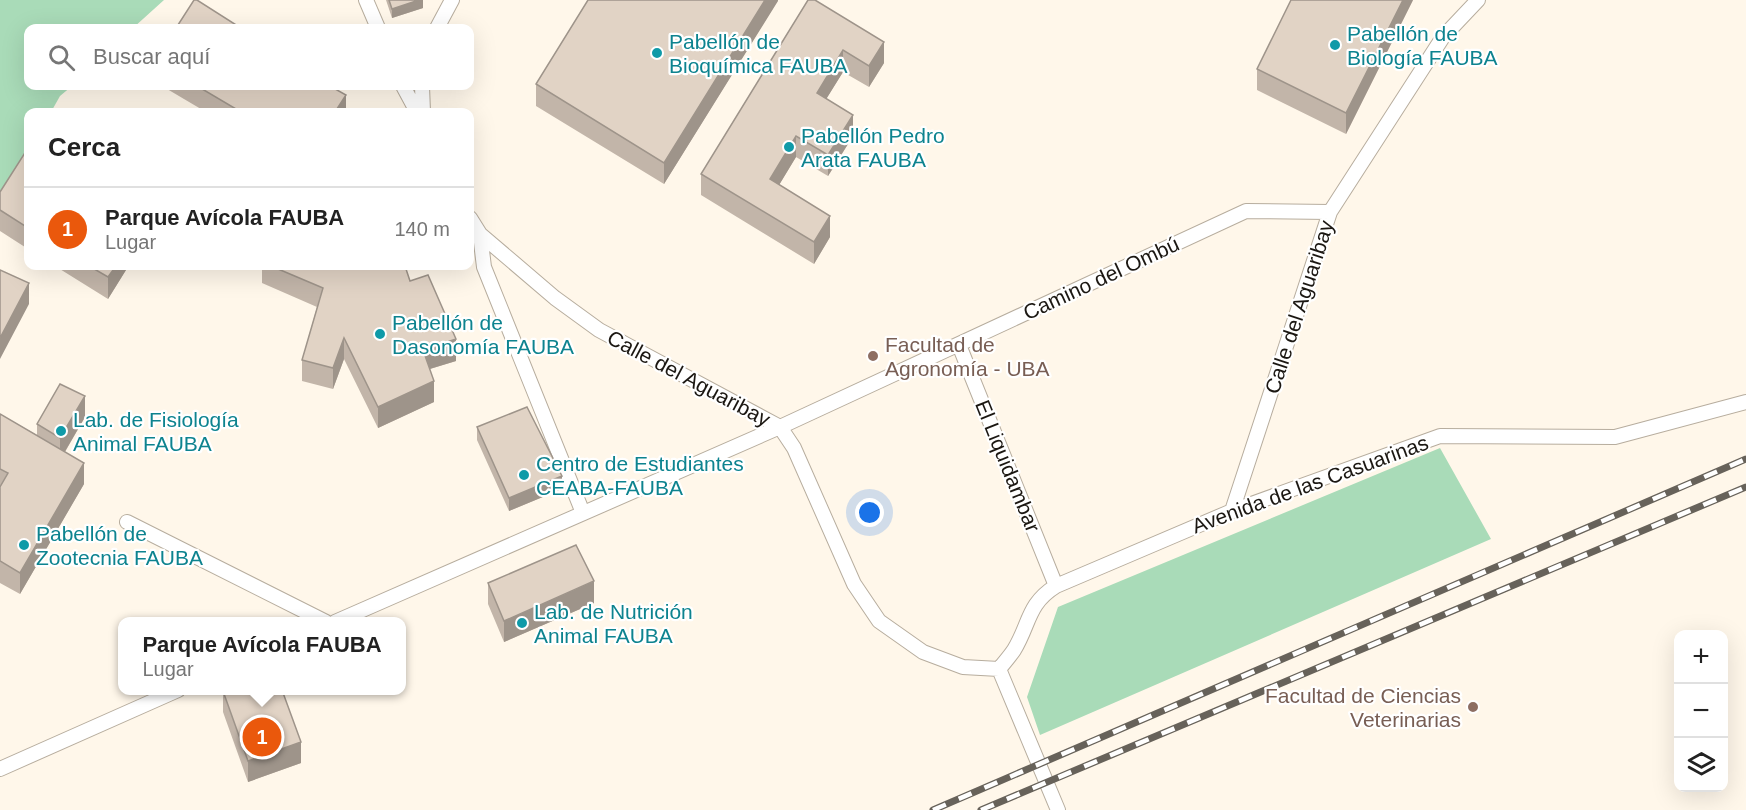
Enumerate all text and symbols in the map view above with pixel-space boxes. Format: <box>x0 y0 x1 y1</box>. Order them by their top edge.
place label: Pabellón de Biología FAUBA <box>1347 22 1498 69</box>
search box <box>24 24 474 90</box>
place label: Pabellón de Bioquímica FAUBA <box>669 30 848 77</box>
marker: Pabellón de Biología FAUBA <box>1328 38 1342 52</box>
icon: search <box>45 41 78 74</box>
text: Buscar aquí <box>93 44 210 69</box>
marker: Pabellón de Bioquímica FAUBA <box>650 46 664 60</box>
place label: Pabellón Pedro Arata FAUBA <box>801 124 945 171</box>
text: Cerca <box>48 132 120 162</box>
marker: Pabellón Pedro Arata FAUBA <box>782 140 796 154</box>
text: Parque Avícola FAUBA <box>105 205 344 230</box>
street label: Calle del Aguaribay <box>1260 217 1338 397</box>
text: 1 <box>62 218 73 240</box>
text: 140 m <box>394 218 450 240</box>
text: Lugar <box>105 231 156 253</box>
street label: Camino del Ombú <box>1019 232 1183 324</box>
place label: Pabellón de Dasonomía FAUBA <box>392 311 574 358</box>
street label: Calle del Aguaribay <box>604 325 775 431</box>
marker: Pabellón de Dasonomía FAUBA <box>373 327 387 341</box>
place label: Facultad de Agronomía - UBA <box>885 333 1050 380</box>
marker: Facultad de Agronomía - UBA <box>866 349 880 363</box>
street label: El Liquidambar <box>971 397 1045 535</box>
place label: Lab. de Fisiología Animal FAUBA <box>73 408 239 455</box>
marker: Lab. de Fisiología Animal FAUBA <box>54 424 68 438</box>
street label: Avenida de las Casuarinas <box>1189 431 1431 537</box>
place label: Centro de Estudiantes CEABA-FAUBA <box>536 452 744 499</box>
marker: Centro de Estudiantes CEABA-FAUBA <box>517 468 531 482</box>
your location <box>855 498 884 527</box>
place label: Pabellón de Zootecnia FAUBA <box>36 522 203 569</box>
marker: Pabellón de Zootecnia FAUBA <box>17 538 31 552</box>
place label: Lab. de Nutrición Animal FAUBA <box>534 600 693 647</box>
marker: Lab. de Nutrición Animal FAUBA <box>515 616 529 630</box>
popup <box>118 617 406 695</box>
map controls <box>1674 630 1728 792</box>
button: + <box>1674 630 1728 684</box>
text: Parque Avícola FAUBA <box>142 632 382 657</box>
text: Lugar <box>142 658 194 680</box>
place label: Facultad de Ciencias Veterinarias <box>1265 684 1461 731</box>
button: − <box>1674 684 1728 738</box>
marker: Facultad de Ciencias Veterinarias <box>1466 700 1480 714</box>
pin: 1 <box>242 714 282 760</box>
button: layers <box>1674 738 1728 792</box>

